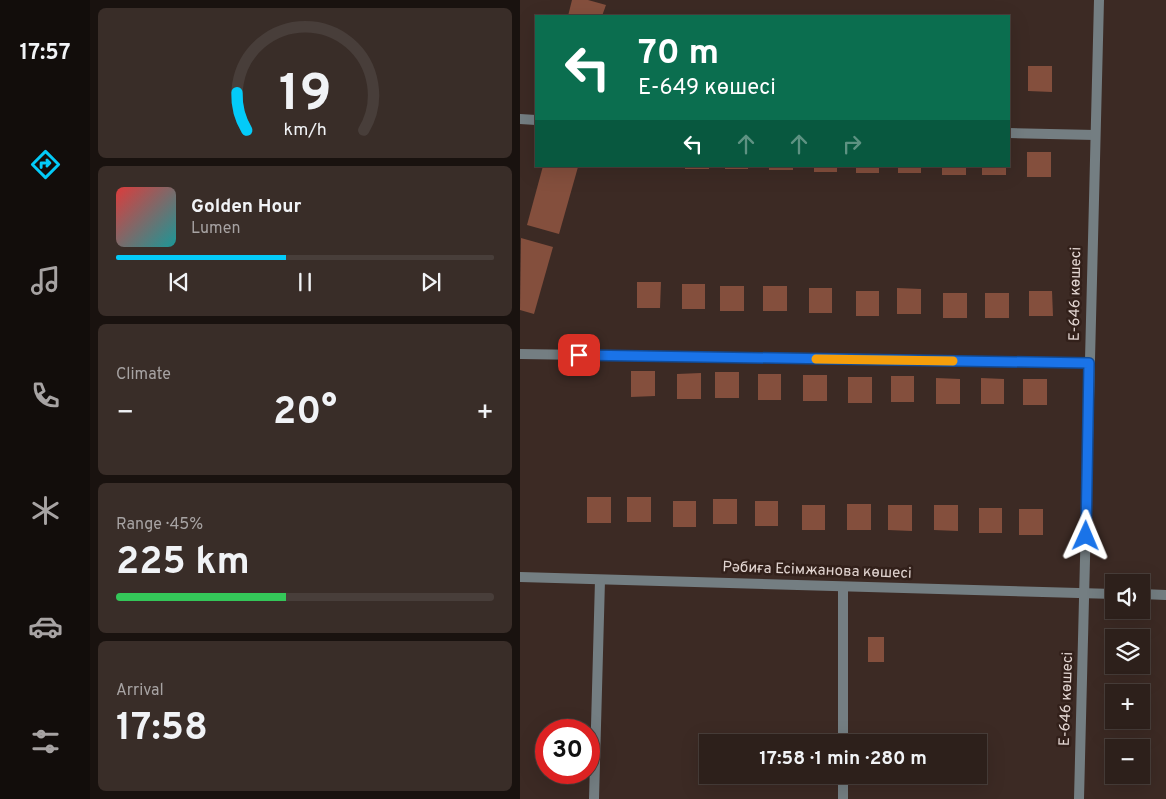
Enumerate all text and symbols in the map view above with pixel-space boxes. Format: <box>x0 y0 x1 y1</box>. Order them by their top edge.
text: 70 m <box>638 32 719 76</box>
icon: left <box>555 35 620 100</box>
text: 17:57 <box>19 40 71 67</box>
text: 19 <box>279 63 331 129</box>
text: Е-649 көшесі <box>638 75 776 102</box>
text: km/h <box>283 119 327 142</box>
icon: left <box>679 130 707 158</box>
icon: ahead <box>732 130 760 158</box>
icon: ahead <box>785 130 813 158</box>
icon: right <box>838 130 866 158</box>
icon: directions <box>28 147 63 182</box>
text: Golden Hour <box>191 195 302 219</box>
text: Lumen <box>191 219 241 239</box>
street label: Е-646 көшесі <box>1066 247 1086 341</box>
icon: music <box>28 263 63 298</box>
icon: previous <box>165 268 193 296</box>
icon: pause <box>291 268 319 296</box>
icon: next <box>417 268 445 296</box>
pin <box>558 334 600 376</box>
icon: arrive <box>565 341 593 369</box>
text: Climate <box>116 365 171 385</box>
icon: phone <box>28 378 63 413</box>
text: 20° <box>273 389 337 438</box>
text: − <box>116 396 134 432</box>
text: + <box>476 396 494 432</box>
icon: climate <box>28 493 63 528</box>
position arrow <box>1059 509 1111 561</box>
text: Range · 45% <box>116 515 203 535</box>
text: 225 km <box>116 539 250 588</box>
street label: Рәбиға Есімжанова көшесі <box>722 558 912 584</box>
map controls <box>1105 574 1150 784</box>
button: sound <box>1105 574 1150 619</box>
icon: car <box>28 609 63 644</box>
button: layers <box>1105 629 1150 674</box>
street label: Е-646 көшесі <box>1056 652 1078 746</box>
text: Arrival <box>116 681 164 701</box>
button: + <box>1105 684 1150 729</box>
text: 17:58 <box>116 705 208 754</box>
speed limit sign: 30 <box>535 719 600 784</box>
icon: filters <box>28 724 63 759</box>
button: − <box>1105 739 1150 784</box>
text: 17:58 · 1 min · 280 m <box>759 747 927 771</box>

